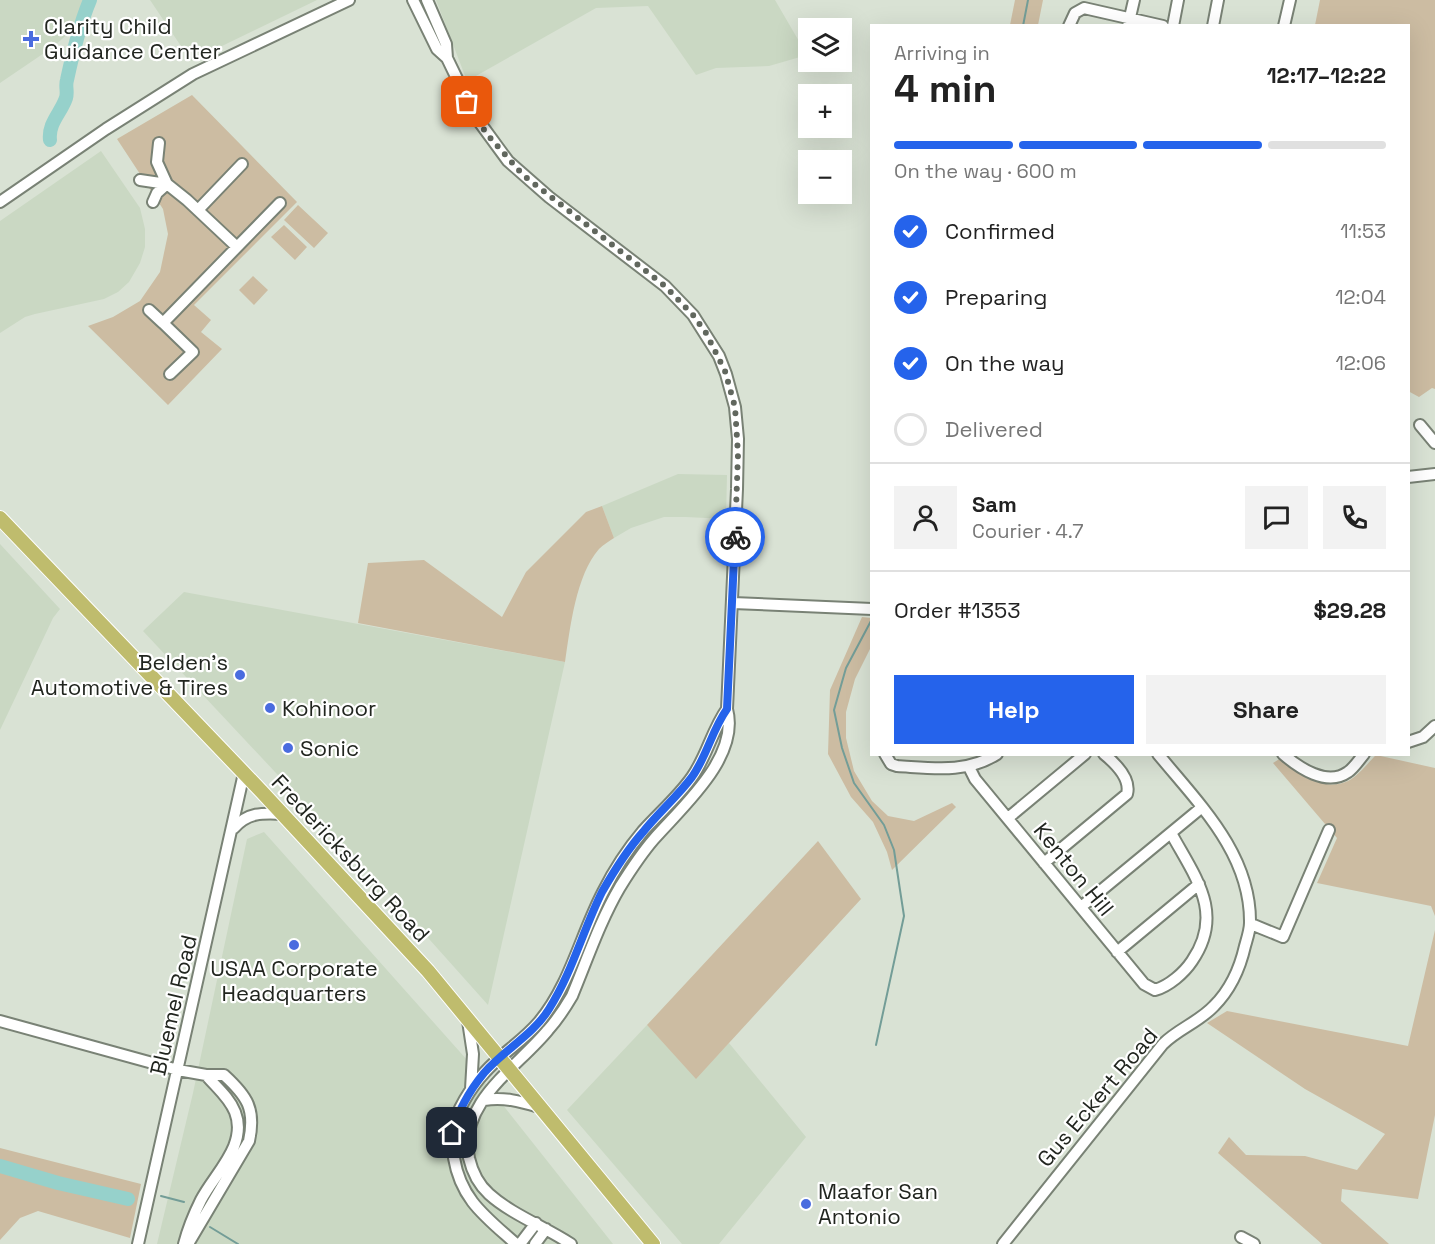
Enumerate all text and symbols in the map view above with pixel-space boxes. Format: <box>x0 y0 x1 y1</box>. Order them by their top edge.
place label: Clarity Child Guidance Center <box>44 12 221 65</box>
map controls <box>798 18 852 204</box>
button: layers <box>798 18 852 72</box>
marker: Clarity Child Guidance Center <box>22 30 40 48</box>
text: Arriving in <box>894 40 990 66</box>
text: 12:17–12:22 <box>1267 61 1386 89</box>
text: 4 min <box>894 64 996 113</box>
pin <box>441 76 492 127</box>
button: + <box>798 84 852 138</box>
icon: bag <box>450 85 483 118</box>
button: − <box>798 150 852 204</box>
text: On the way · 600 m <box>894 158 1077 184</box>
icon: check <box>894 215 927 248</box>
text: Confirmed <box>945 217 1055 245</box>
text: 11:53 <box>1340 218 1386 244</box>
icon: check <box>894 281 927 314</box>
text: Preparing <box>945 283 1047 311</box>
text: 12:04 <box>1335 284 1386 310</box>
icon: check <box>894 347 927 380</box>
text: On the way <box>945 349 1064 377</box>
text: 12:06 <box>1335 350 1386 376</box>
text: Delivered <box>945 415 1043 443</box>
button: person <box>894 486 957 549</box>
button: chat <box>1245 486 1308 549</box>
button: phone <box>1323 486 1386 549</box>
text: Sam <box>972 490 1017 518</box>
courier <box>705 507 765 567</box>
text: Courier · 4.7 <box>972 518 1083 544</box>
icon: bike <box>719 521 752 554</box>
text: Order #1353 <box>894 596 1021 624</box>
text: $29.28 <box>1313 596 1386 624</box>
place label: Belden's Automotive & Tires <box>31 648 228 701</box>
marker: Belden's Automotive & Tires <box>233 668 247 682</box>
button: Help <box>894 675 1134 744</box>
button: Share <box>1146 675 1386 744</box>
place label: Kohinoor <box>282 694 376 722</box>
marker: Kohinoor <box>263 701 277 715</box>
place label: Sonic <box>300 734 359 762</box>
marker: Sonic <box>281 741 295 755</box>
street label: Fredericksburg Road <box>266 768 436 948</box>
street label: Kenton Hill <box>1028 817 1120 921</box>
street label: Bluemel Road <box>143 932 203 1078</box>
marker: USAA Corporate Headquarters <box>287 938 301 952</box>
place label: USAA Corporate Headquarters <box>210 954 378 1007</box>
street label: Gus Eckert Road <box>1031 1022 1163 1172</box>
pin <box>426 1107 477 1158</box>
icon: home <box>435 1116 468 1149</box>
place label: Maafor San Antonio <box>818 1177 938 1230</box>
marker: Maafor San Antonio <box>799 1197 813 1211</box>

